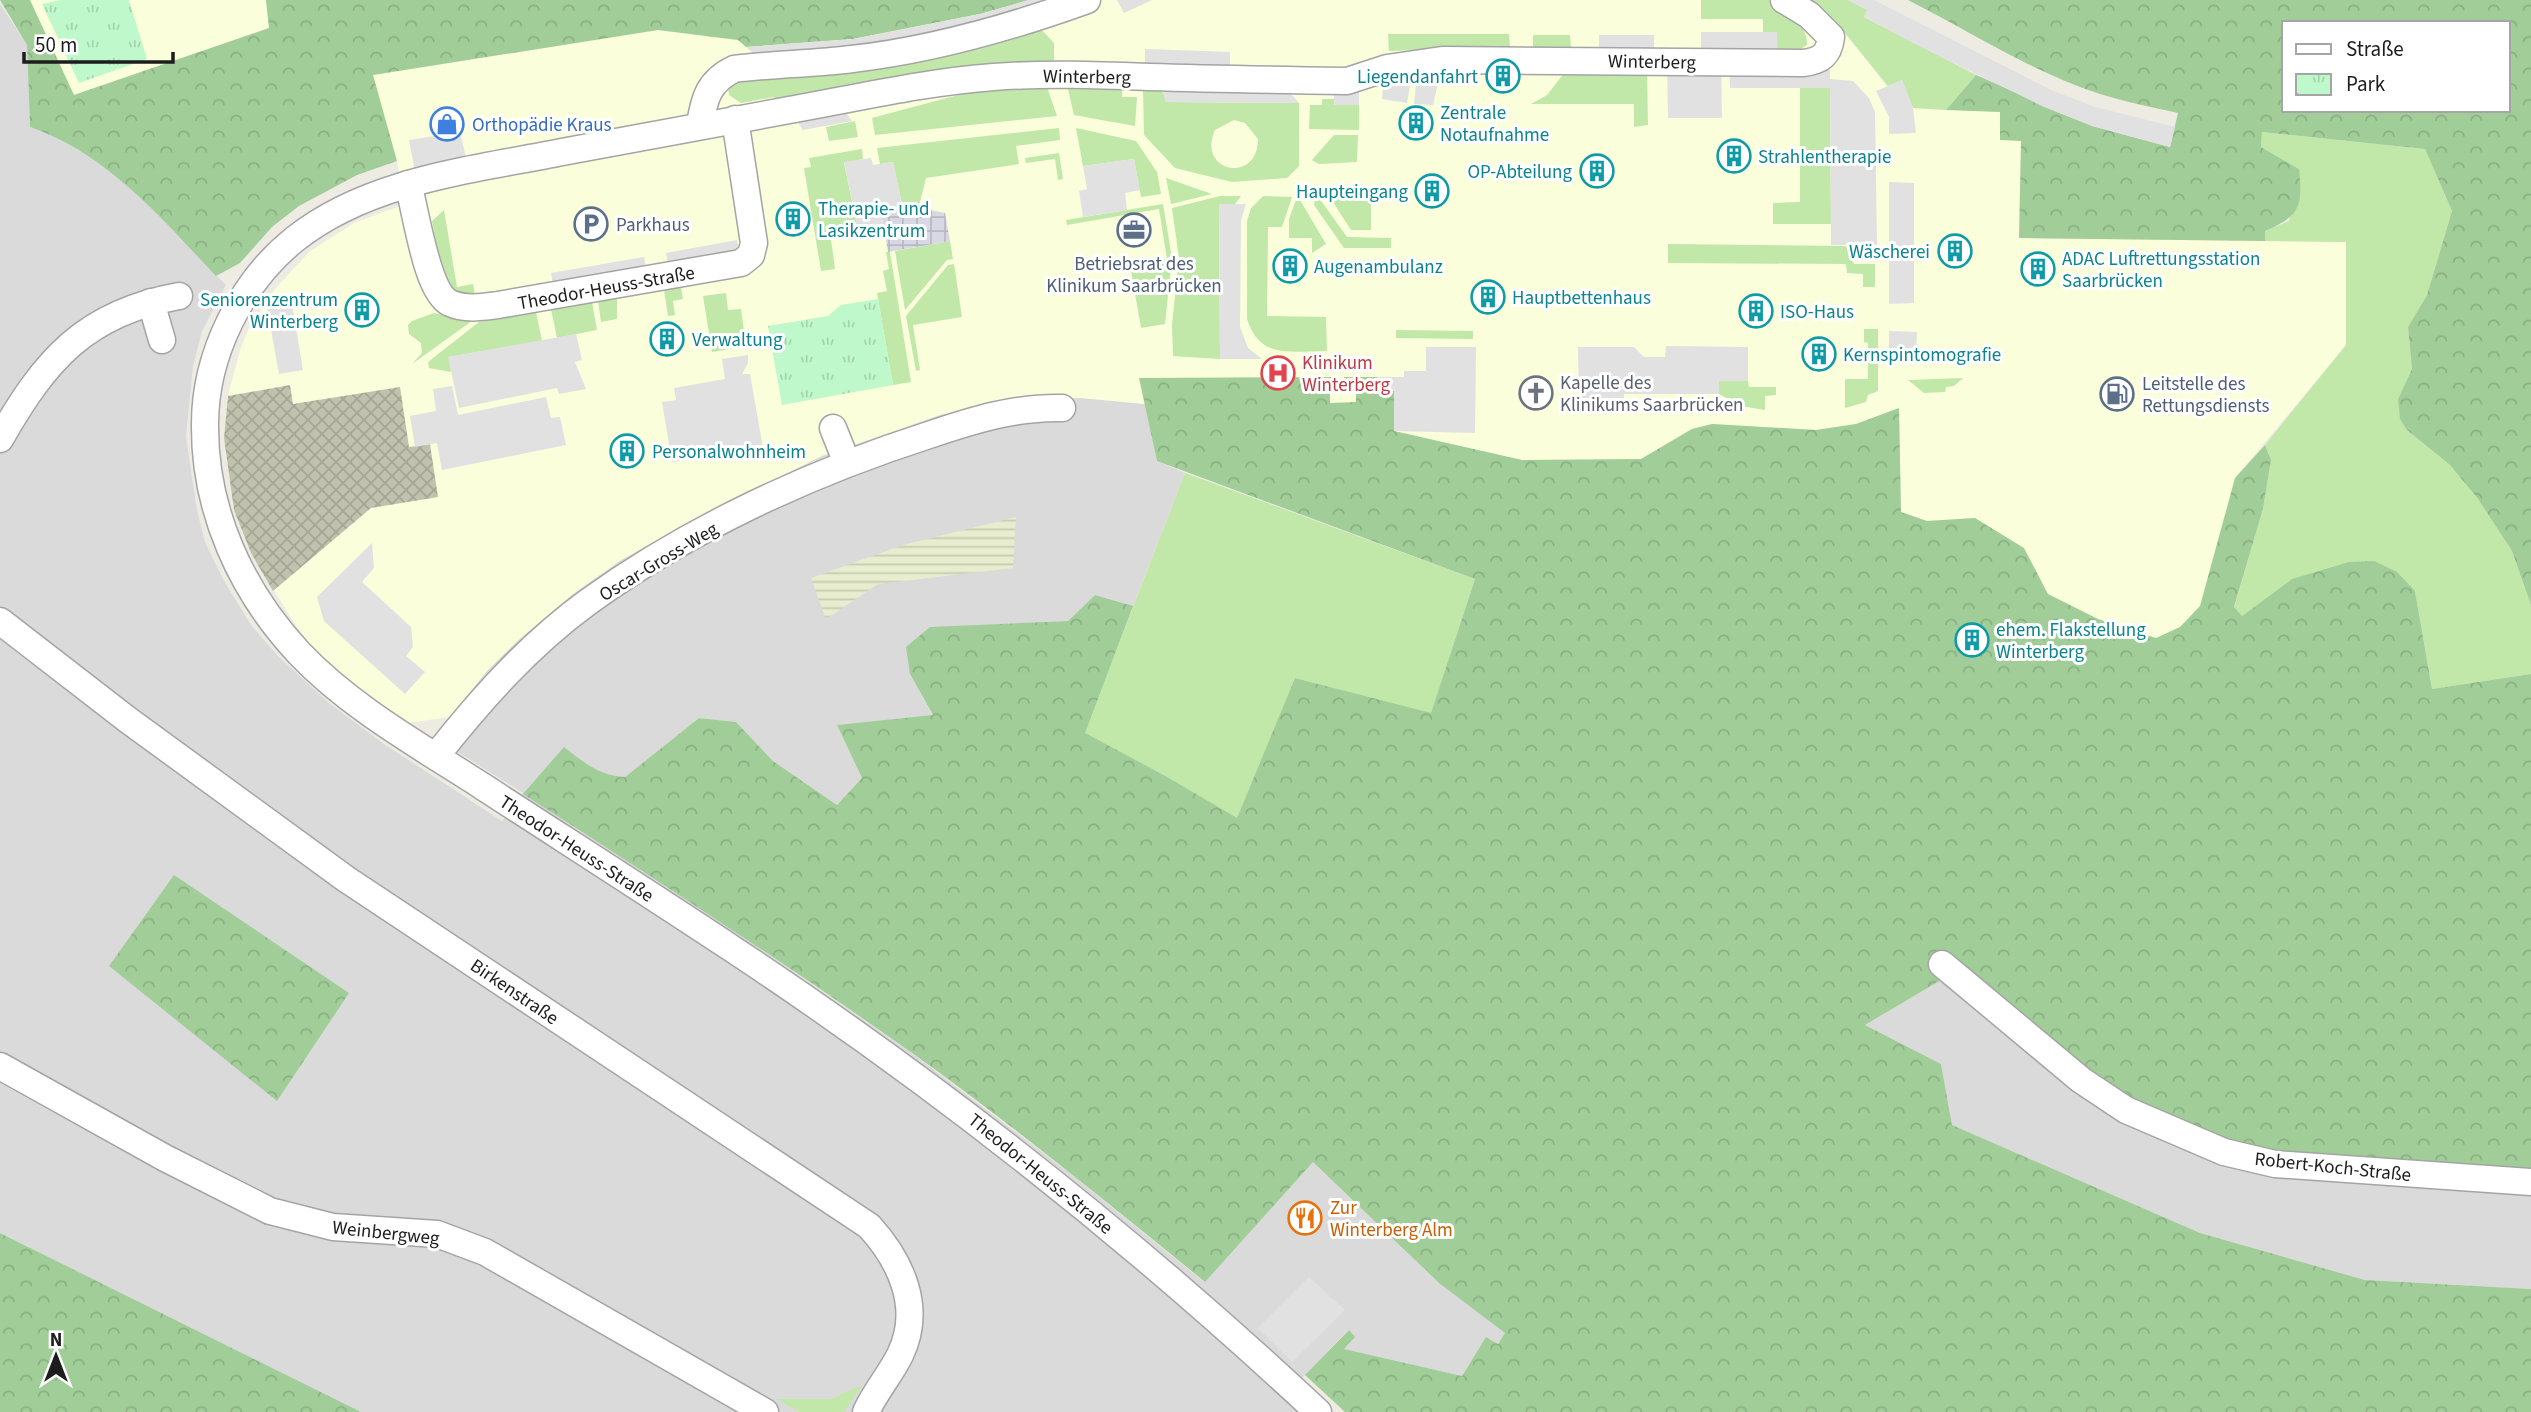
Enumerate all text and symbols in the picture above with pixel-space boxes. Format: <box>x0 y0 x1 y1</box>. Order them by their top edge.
scale bar <box>24 21 173 65</box>
legend <box>2282 21 2510 112</box>
text: 50 m <box>35 30 77 60</box>
text: Straße <box>2346 34 2404 64</box>
street label: Winterberg <box>1608 48 1697 77</box>
building icon: Liegendanfahrt <box>1484 57 1522 95</box>
street label: Winterberg <box>1043 63 1132 92</box>
place label: Liegendanfahrt <box>1357 64 1479 91</box>
text: Park <box>2346 69 2386 99</box>
place label: Zentrale Notaufnahme <box>1440 100 1549 149</box>
building icon: Zentrale Notaufnahme <box>1397 104 1435 142</box>
shop icon: Orthopädie Kraus <box>428 105 466 143</box>
place label: Orthopädie Kraus <box>472 112 612 139</box>
building icon: Strahlentherapie <box>1715 137 1753 175</box>
place label: Strahlentherapie <box>1758 144 1891 171</box>
building icon: OP-Abteilung <box>1578 152 1616 190</box>
place label: OP-Abteilung <box>1467 159 1572 186</box>
building icon: Haupteingang <box>1413 172 1451 210</box>
place label: Haupteingang <box>1296 179 1408 206</box>
place label: Therapie- und Lasikzentrum <box>818 196 929 245</box>
building icon: Therapie- und Lasikzentrum <box>774 200 812 238</box>
parking icon: Parkhaus <box>572 205 610 243</box>
office icon: Betriebsrat des Klinikum Saarbrücken <box>1115 211 1153 249</box>
place label: Parkhaus <box>616 212 690 239</box>
building icon: Wäscherei <box>1936 232 1974 270</box>
place label: Wäscherei <box>1849 239 1930 266</box>
place label: ADAC Luftrettungsstation Saarbrücken <box>2062 246 2260 295</box>
building icon: Augenambulanz <box>1271 247 1309 285</box>
building icon: ADAC Luftrettungsstation Saarbrücken <box>2019 250 2057 288</box>
place label: Betriebsrat des Klinikum Saarbrücken <box>1046 251 1222 300</box>
place label: Augenambulanz <box>1314 254 1443 281</box>
street label: Theodor-Heuss-Straße <box>516 260 697 317</box>
building icon: Hauptbettenhaus <box>1469 278 1507 316</box>
place label: Hauptbettenhaus <box>1512 285 1651 312</box>
place label: Seniorenzentrum Winterberg <box>200 287 338 336</box>
building icon: Seniorenzentrum Winterberg <box>343 291 381 329</box>
building icon: ISO-Haus <box>1737 292 1775 330</box>
place label: ISO-Haus <box>1780 299 1854 326</box>
building icon: Verwaltung <box>648 320 686 358</box>
place label: Verwaltung <box>692 327 783 354</box>
building icon: Kernspintomografie <box>1800 335 1838 373</box>
place label: Kernspintomografie <box>1843 342 2001 369</box>
place label: Klinikum Winterberg <box>1302 350 1391 399</box>
hospital icon: Klinikum Winterberg <box>1259 354 1297 392</box>
place label: Kapelle des Klinikums Saarbrücken <box>1560 370 1743 419</box>
place label: Leitstelle des Rettungsdiensts <box>2142 371 2269 420</box>
church icon: Kapelle des Klinikums Saarbrücken <box>1517 374 1555 412</box>
fuel station icon: Leitstelle des Rettungsdiensts <box>2098 375 2136 413</box>
building icon: Personalwohnheim <box>608 432 646 470</box>
place label: Personalwohnheim <box>652 439 806 466</box>
street label: Oscar-Gross-Weg <box>594 516 724 609</box>
place label: ehem. Flakstellung Winterberg <box>1996 617 2146 666</box>
building icon: ehem. Flakstellung Winterberg <box>1953 621 1991 659</box>
street label: Theodor-Heuss-Straße <box>494 789 659 909</box>
street label: Birkenstraße <box>465 953 564 1032</box>
street label: Theodor-Heuss-Straße <box>962 1107 1118 1241</box>
street label: Robert-Koch-Straße <box>2253 1146 2412 1189</box>
place label: Zur Winterberg Alm <box>1330 1195 1453 1244</box>
restaurant icon: Zur Winterberg Alm <box>1286 1199 1324 1237</box>
street label: Weinbergweg <box>331 1214 441 1253</box>
north arrow <box>21 1321 91 1391</box>
text: N <box>50 1327 62 1354</box>

